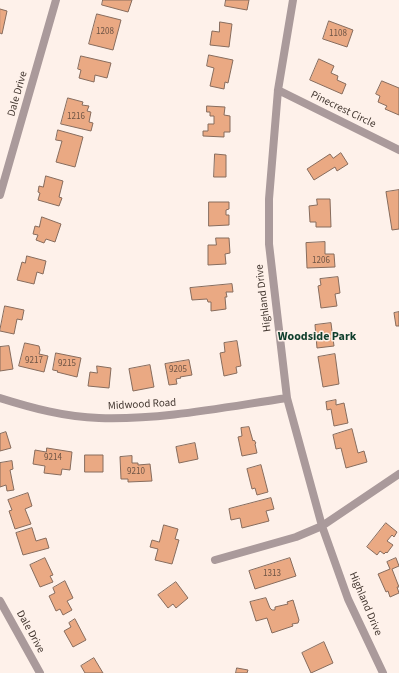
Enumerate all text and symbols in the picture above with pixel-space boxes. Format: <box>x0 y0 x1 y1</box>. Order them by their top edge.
house number: 1208 <box>96 27 114 37</box>
house number: 1108 <box>329 29 347 39</box>
street label: Dale Drive <box>5 70 31 118</box>
street label: Pinecrest Circle <box>308 89 378 131</box>
house number: 1216 <box>67 112 85 122</box>
house number: 1206 <box>312 256 330 266</box>
street label: Highland Drive <box>253 263 275 333</box>
district label: Woodside Park <box>278 330 356 344</box>
house number: 9217 <box>25 356 43 366</box>
house number: 9215 <box>58 359 76 369</box>
house number: 9205 <box>169 365 187 375</box>
street label: Midwood Road <box>107 397 177 413</box>
house number: 9214 <box>44 453 62 463</box>
house number: 9210 <box>127 467 145 477</box>
house number: 1313 <box>263 569 281 579</box>
street label: Highland Drive <box>346 570 384 638</box>
street label: Dale Drive <box>13 608 47 656</box>

